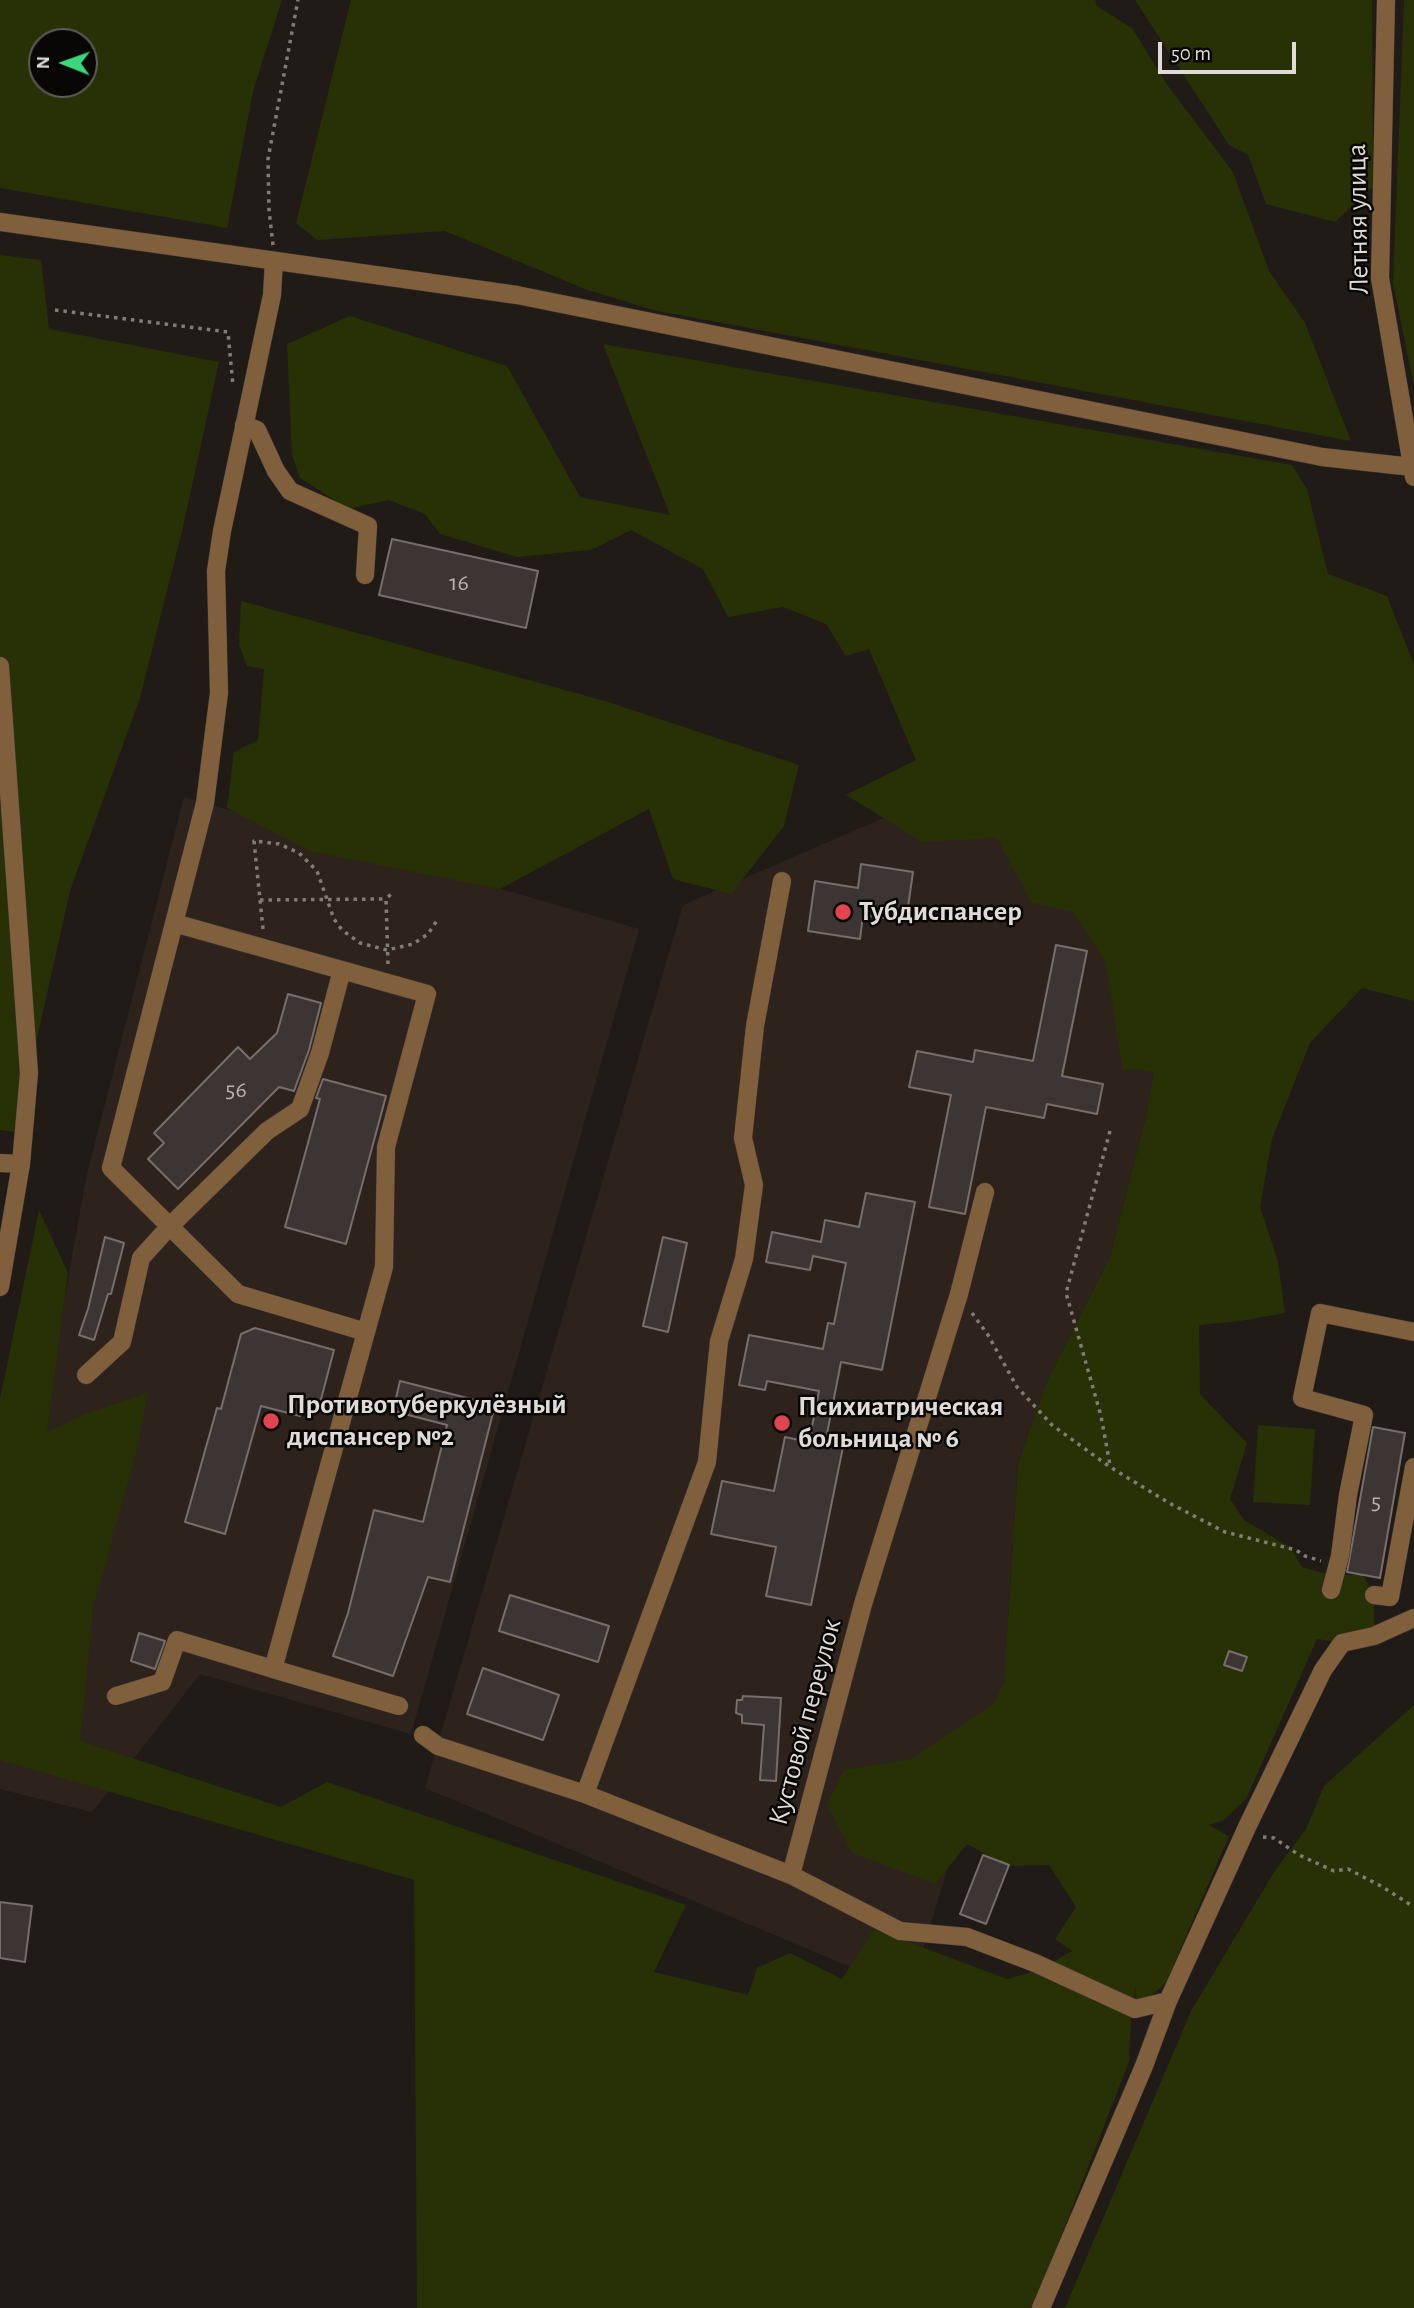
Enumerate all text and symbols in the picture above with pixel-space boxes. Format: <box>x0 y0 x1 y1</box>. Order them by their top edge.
north arrow <box>28 28 98 98</box>
scale bar <box>1162 28 1300 72</box>
text: 50 m <box>1171 43 1211 64</box>
text: N <box>34 56 53 69</box>
street label: Летняя улица <box>1340 143 1376 295</box>
house number: 16 <box>449 569 469 597</box>
place label: Тубдиспансер <box>859 895 1022 929</box>
marker: Тубдиспансер <box>833 902 853 922</box>
house number: 56 <box>225 1076 247 1104</box>
place label: Противотуберкулёзный диспансер №2 <box>287 1388 567 1454</box>
place label: Психиатрическая больница № 6 <box>798 1390 1003 1456</box>
marker: Противотуберкулёзный диспансер №2 <box>261 1411 281 1431</box>
marker: Психиатрическая больница № 6 <box>772 1413 792 1433</box>
house number: 5 <box>1371 1488 1381 1516</box>
street label: Кустовой переулок <box>761 1615 849 1829</box>

